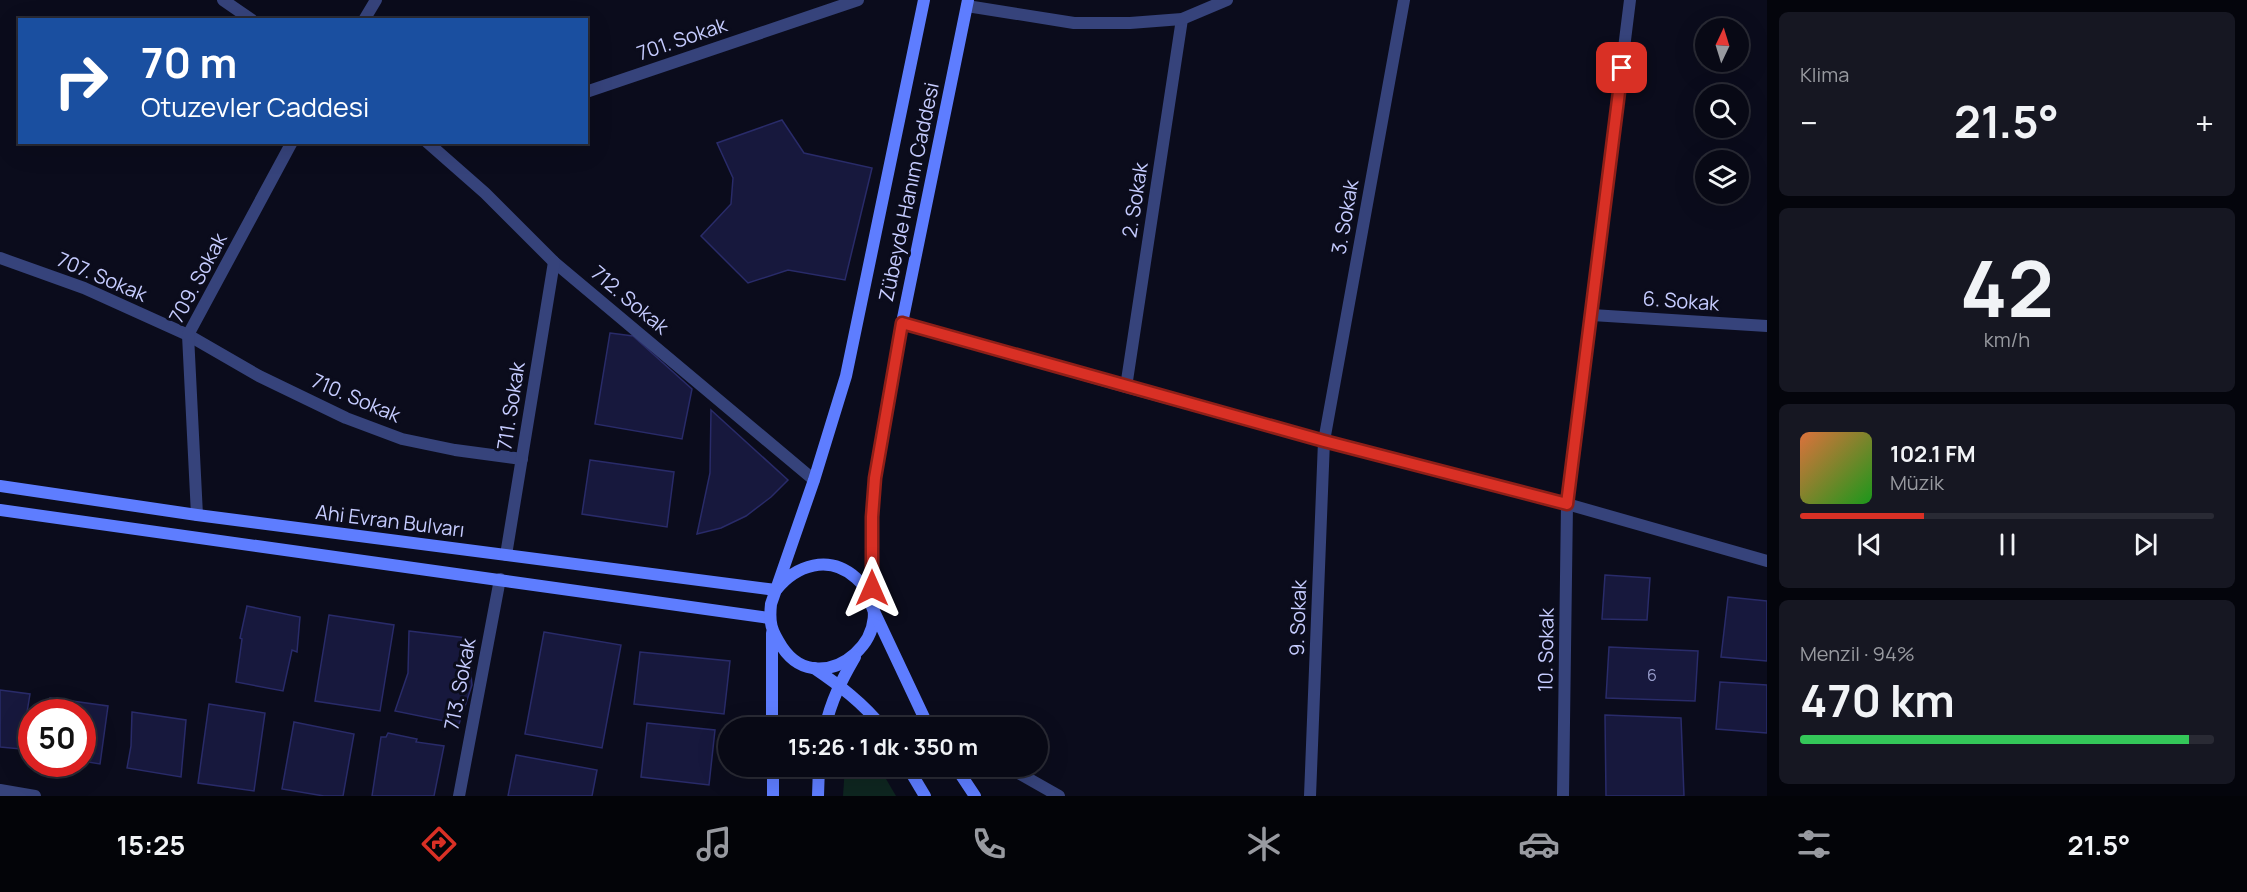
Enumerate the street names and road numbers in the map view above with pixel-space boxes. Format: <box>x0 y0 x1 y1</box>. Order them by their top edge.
street label: 701. Sokak <box>633 10 731 66</box>
street label: Zübeyde Hanım Caddesi <box>872 80 945 304</box>
street label: 2. Sokak <box>1115 159 1154 239</box>
street label: 3. Sokak <box>1325 176 1365 256</box>
street label: 709. Sokak <box>163 227 233 328</box>
street label: 707. Sokak <box>53 246 152 308</box>
street label: 712. Sokak <box>586 259 676 341</box>
street label: 6. Sokak <box>1642 284 1721 317</box>
street label: 711. Sokak <box>490 359 531 452</box>
street label: 710. Sokak <box>308 367 406 429</box>
street label: Ahi Evran Bulvarı <box>314 498 466 543</box>
street label: 9. Sokak <box>1283 578 1312 657</box>
street label: 10. Sokak <box>1531 607 1560 692</box>
street label: 713. Sokak <box>437 635 482 732</box>

